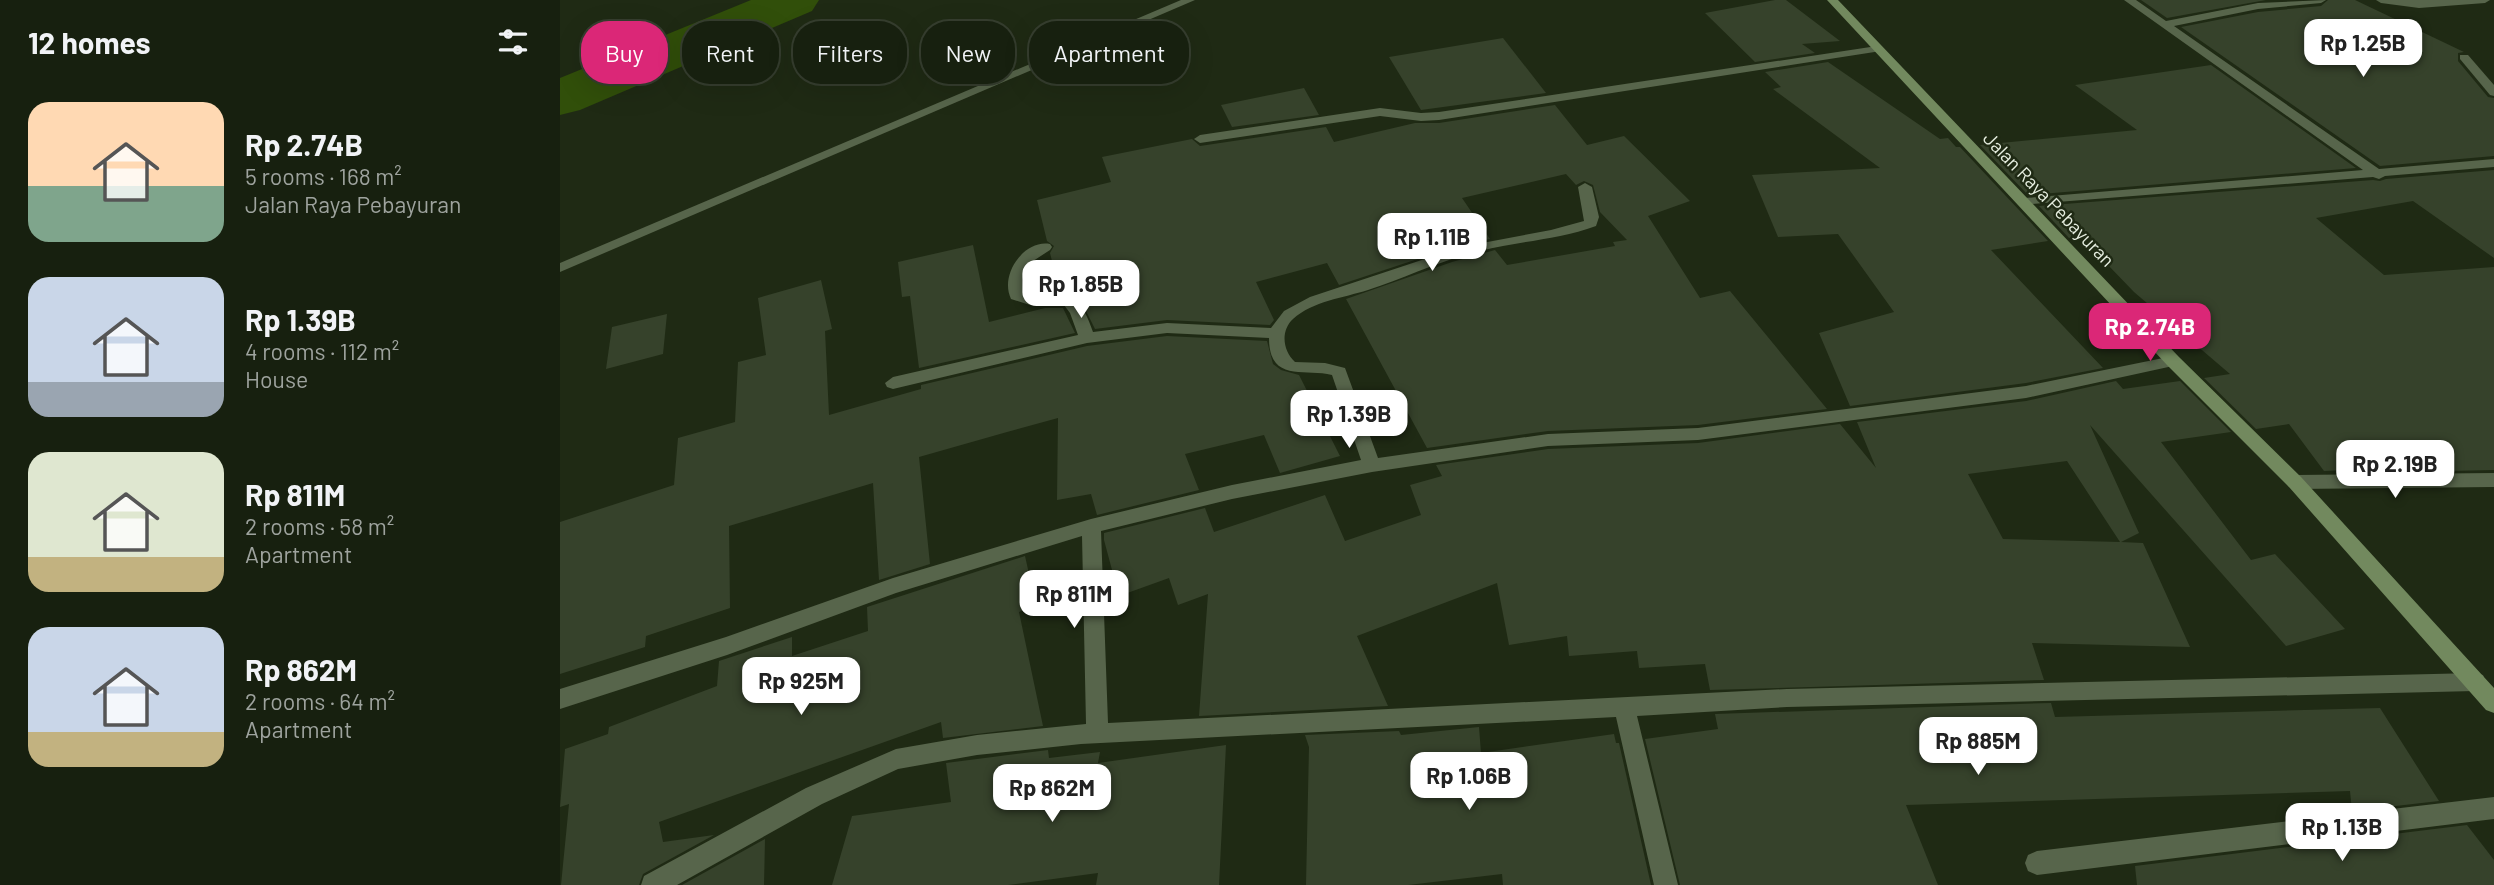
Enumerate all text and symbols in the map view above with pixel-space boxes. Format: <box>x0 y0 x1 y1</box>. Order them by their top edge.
pin: Rp 1.25B <box>2291 20 2435 79</box>
chip: Buy <box>581 21 668 84</box>
chip: Rent <box>682 21 779 84</box>
chip: Filters <box>793 21 907 84</box>
chip: New <box>921 21 1015 84</box>
chip: Apartment <box>1029 21 1189 84</box>
icon: filters <box>494 23 532 61</box>
text: 12 homes <box>28 24 151 60</box>
text: Rp 1.25B <box>2320 28 2406 56</box>
text: Rp 2.74B <box>245 126 363 162</box>
street label: Jalan Raya Pebayuran <box>1979 126 2120 271</box>
icon: home <box>84 130 168 214</box>
text: 5 rooms · 168 m² <box>245 162 402 190</box>
text: Jalan Raya Pebayuran <box>245 190 462 218</box>
pin: Rp 1.11B <box>1360 214 1504 273</box>
text: Rp 1.11B <box>1394 222 1470 250</box>
pin: Rp 1.85B <box>1009 260 1153 320</box>
text: Rp 1.85B <box>1038 269 1124 297</box>
text: Rp 1.39B <box>245 301 356 337</box>
pin: Rp 2.74B <box>2078 304 2222 363</box>
icon: home <box>84 305 168 389</box>
text: Rp 2.74B <box>2105 312 2195 340</box>
text: 4 rooms · 112 m² <box>245 337 399 365</box>
text: House <box>245 365 308 393</box>
pin: Rp 1.39B <box>1277 391 1421 450</box>
text: Rp 1.39B <box>1306 399 1392 427</box>
pin: Rp 2.19B <box>2323 440 2467 500</box>
text: Rp 2.19B <box>2352 449 2438 477</box>
text: Rp 811M <box>245 476 345 512</box>
icon: home <box>84 480 168 564</box>
text: 2 rooms · 58 m² <box>245 512 394 540</box>
text: Apartment <box>245 540 352 568</box>
pin: Rp 811M <box>1009 570 1139 630</box>
text: Rp 811M <box>1036 579 1112 607</box>
text: Rp 862M <box>245 651 357 687</box>
icon: home <box>84 655 168 739</box>
pin: Rp 925M <box>736 658 866 717</box>
text: Rp 925M <box>758 666 844 694</box>
text: 2 rooms · 64 m² <box>245 687 395 715</box>
text: Apartment <box>245 715 352 743</box>
pin: Rp 885M <box>1913 718 2043 777</box>
text: Rp 885M <box>1935 726 2021 754</box>
pin: Rp 1.06B <box>1397 752 1541 812</box>
text: Rp 1.06B <box>1426 761 1512 789</box>
pin: Rp 862M <box>987 764 1117 824</box>
text: Rp 862M <box>1009 773 1095 801</box>
pin: Rp 1.13B <box>2270 804 2414 863</box>
text: Rp 1.13B <box>2302 812 2382 840</box>

